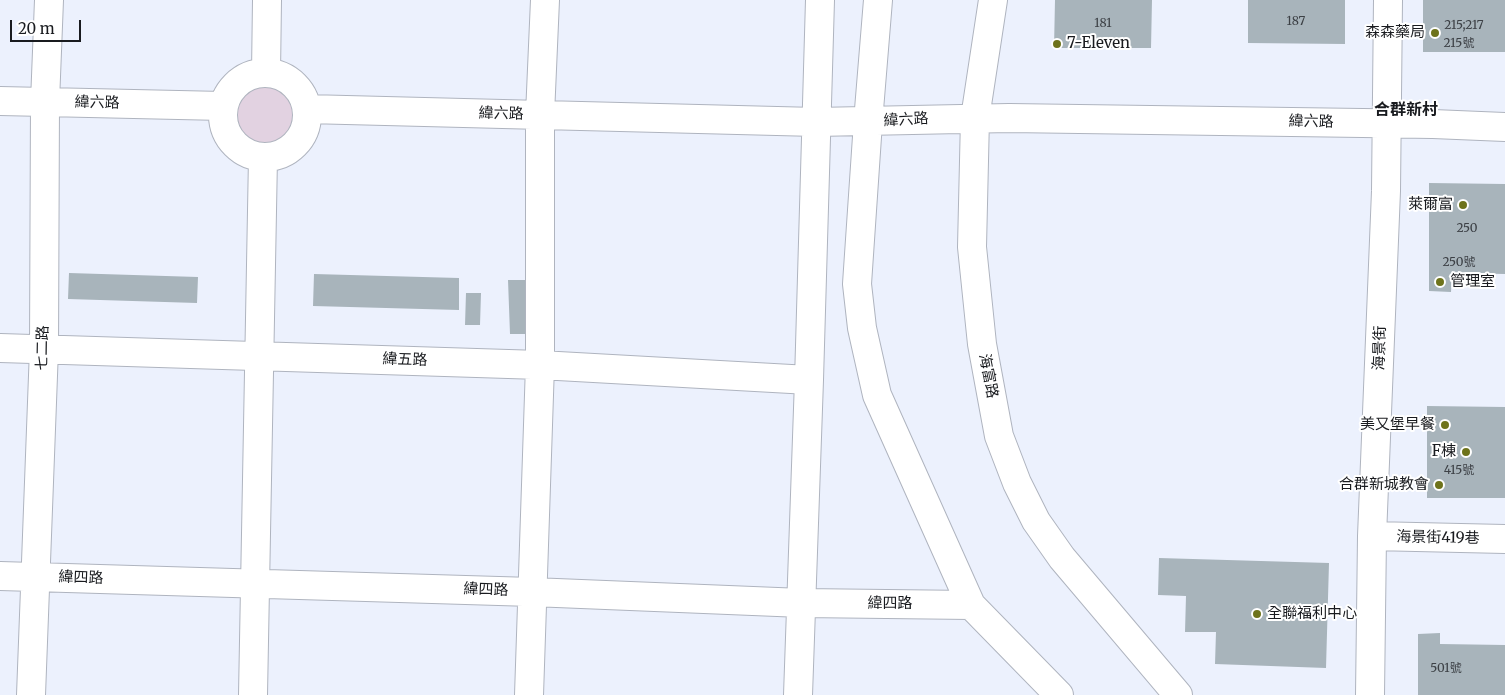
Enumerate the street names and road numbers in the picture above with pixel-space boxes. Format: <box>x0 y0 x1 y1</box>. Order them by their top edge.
street label: 緯六路 <box>74 94 120 112</box>
street label: 緯六路 <box>478 105 524 123</box>
street label: 緯六路 <box>883 110 929 130</box>
street label: 緯六路 <box>1288 113 1334 131</box>
street label: 七二路 <box>34 325 52 371</box>
street label: 海景街 <box>1370 325 1390 371</box>
street label: 緯五路 <box>382 350 428 370</box>
street label: 海富路 <box>975 352 1001 400</box>
street label: 海景街419巷 <box>1396 528 1480 548</box>
street label: 緯四路 <box>58 568 104 588</box>
street label: 緯四路 <box>463 580 509 600</box>
street label: 緯四路 <box>868 595 912 613</box>

